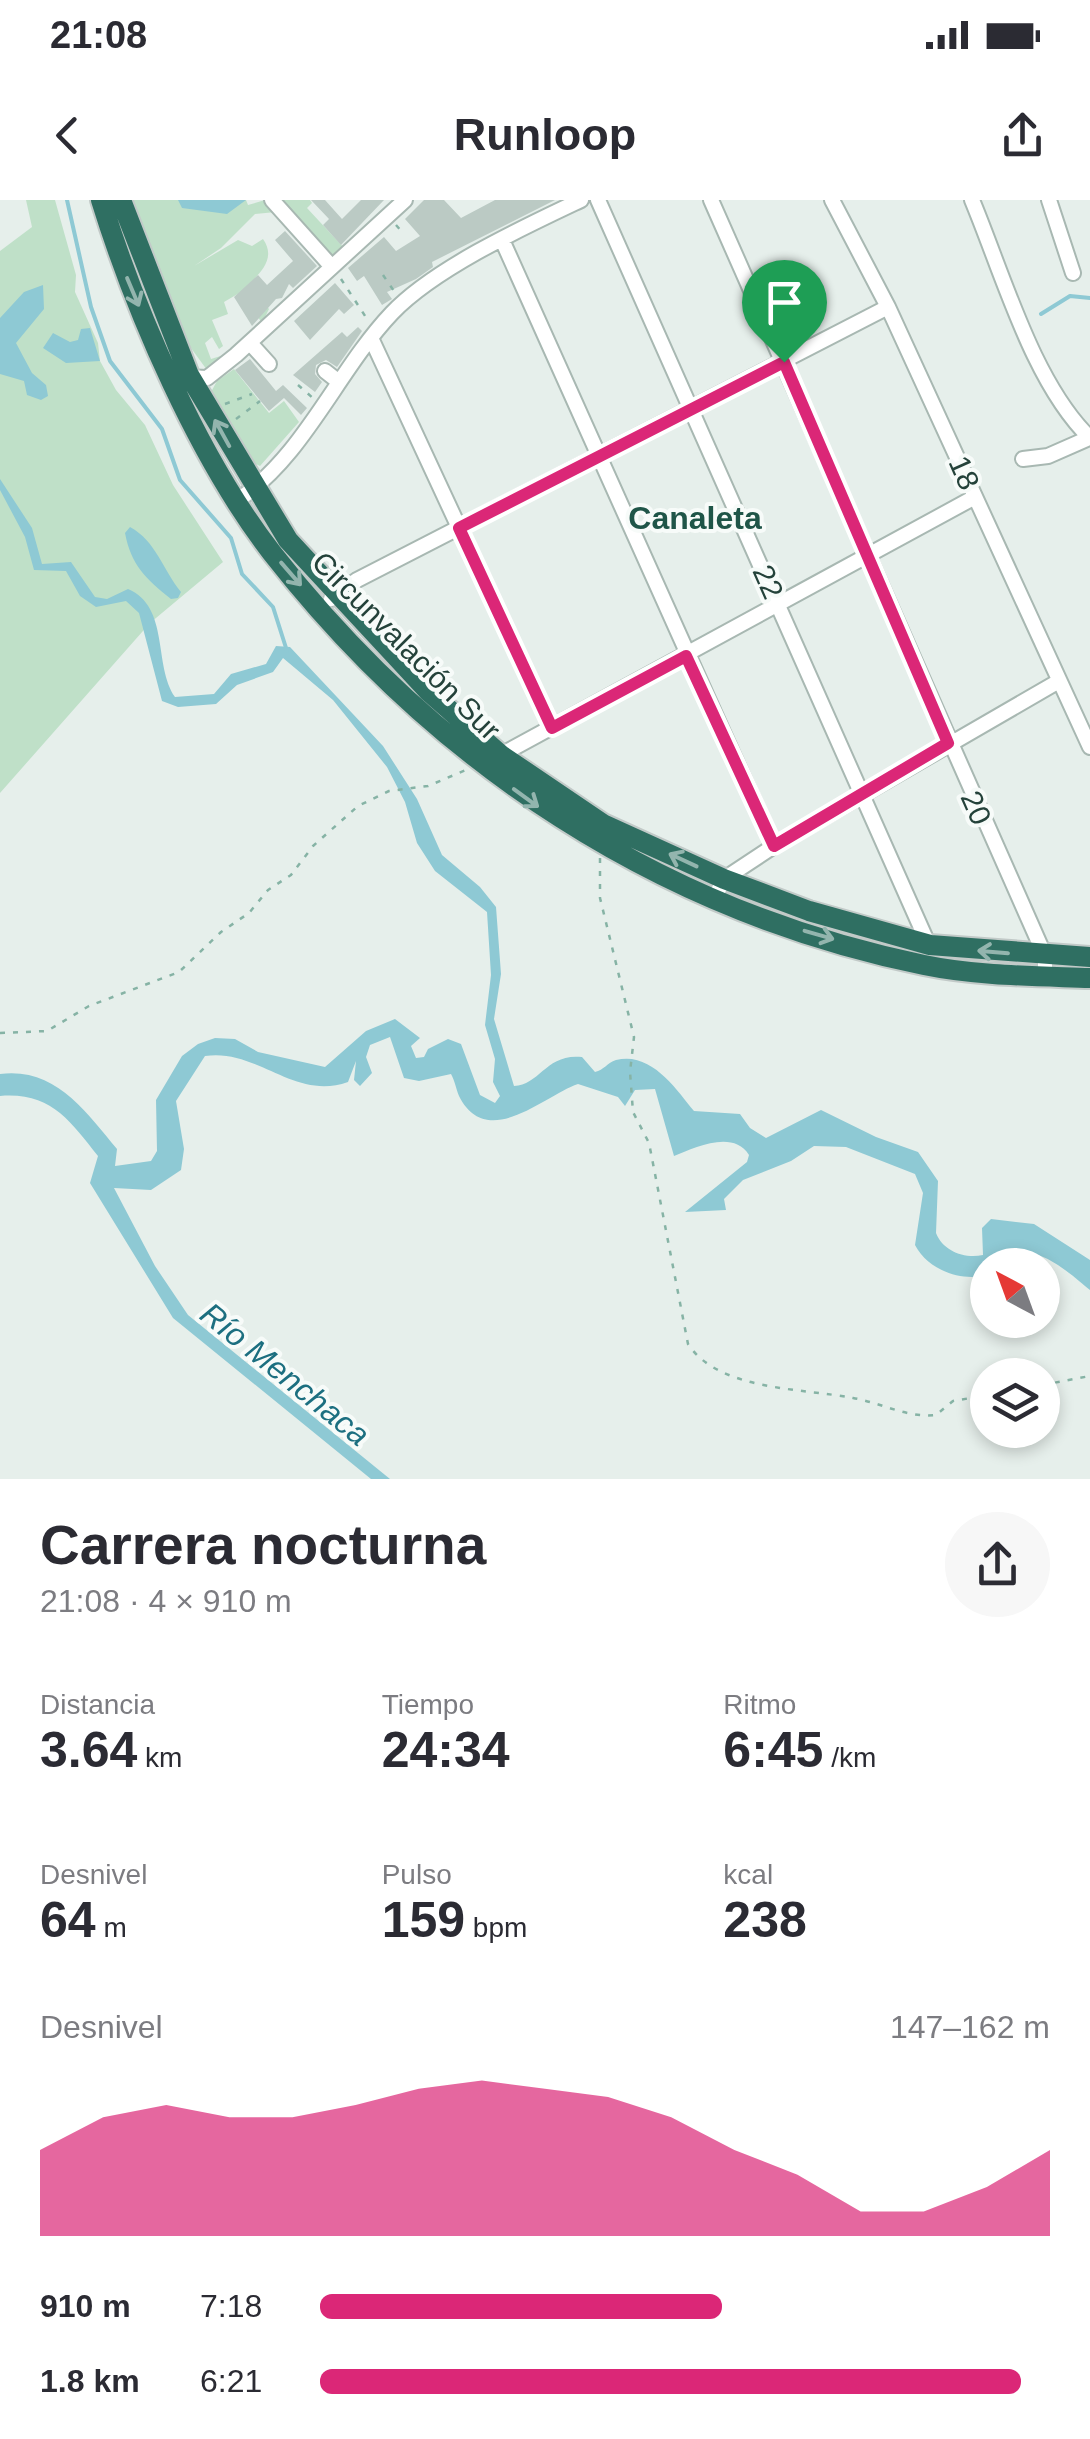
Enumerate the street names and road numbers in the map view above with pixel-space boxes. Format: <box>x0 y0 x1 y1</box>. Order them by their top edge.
street label: 18 <box>943 451 986 495</box>
street label: Circunvalación Sur <box>306 545 507 746</box>
street label: 22 <box>747 560 790 604</box>
street label: 20 <box>955 786 998 830</box>

